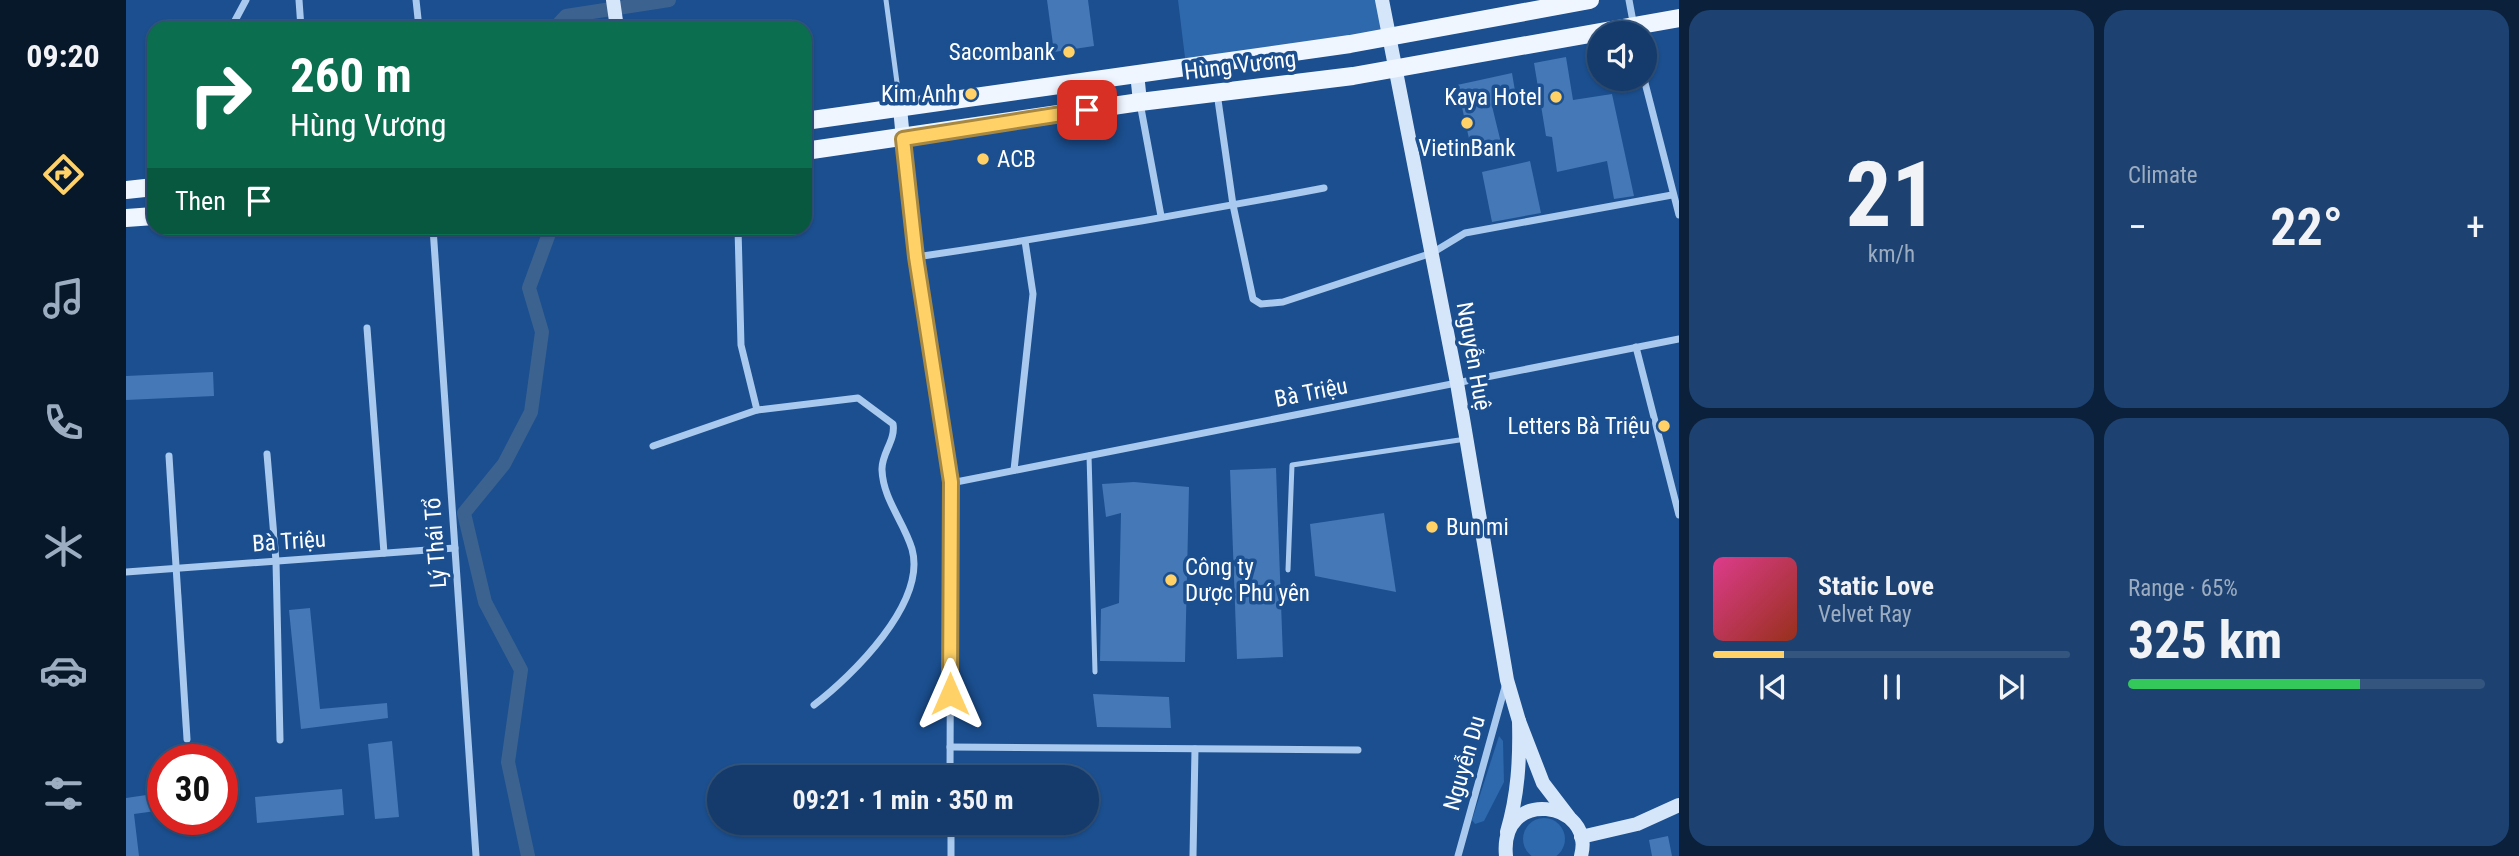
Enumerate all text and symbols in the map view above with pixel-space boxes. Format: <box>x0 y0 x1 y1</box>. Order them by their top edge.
map controls <box>1587 21 1657 91</box>
button: sound <box>1587 21 1657 91</box>
text: 09:20 <box>26 37 100 75</box>
place label: Sacombank <box>949 39 1056 66</box>
marker: Sacombank <box>1061 44 1077 60</box>
street label: Hùng Vương <box>1183 45 1298 86</box>
text: 260 m <box>290 47 412 104</box>
icon: right <box>175 49 266 140</box>
pin <box>1057 80 1117 140</box>
place label: Kim Anh <box>881 81 957 108</box>
place label: Kaya Hotel <box>1444 84 1542 111</box>
marker: Kim Anh <box>963 86 979 102</box>
marker: Kaya Hotel <box>1548 89 1564 105</box>
icon: arrive <box>1068 91 1106 129</box>
text: Hùng Vương <box>290 106 446 144</box>
marker: VietinBank <box>1459 115 1475 131</box>
place label: VietinBank <box>1418 135 1516 162</box>
text: 21 <box>1846 142 1937 248</box>
place label: ACB <box>997 146 1036 173</box>
icon: directions <box>39 150 88 199</box>
marker: ACB <box>975 151 991 167</box>
text: Climate <box>2128 162 2198 189</box>
icon: arrive <box>240 182 278 220</box>
text: Then <box>175 186 226 216</box>
text: 22° <box>2270 197 2343 258</box>
text: − <box>2128 205 2147 249</box>
text: + <box>2466 205 2485 249</box>
text: km/h <box>1868 241 1915 268</box>
icon: music <box>39 274 88 323</box>
street label: Nguyễn Huệ <box>1451 300 1496 412</box>
street label: Bà Triệu <box>1272 372 1350 413</box>
icon: phone <box>39 398 88 447</box>
place label: Letters Bà Triệu <box>1507 413 1650 440</box>
marker: Letters Bà Triệu <box>1656 418 1672 434</box>
street label: Lý Thái Tổ <box>419 497 452 589</box>
place label: Bun mi <box>1446 514 1509 541</box>
marker: Bun mi <box>1424 519 1440 535</box>
icon: climate <box>39 522 88 571</box>
street label: Bà Triệu <box>251 525 327 558</box>
place label: Công ty Dược Phú yên <box>1185 554 1310 607</box>
text: Static Love <box>1818 571 1934 601</box>
marker: Công ty Dược Phú yên <box>1163 572 1179 588</box>
text: Range · 65% <box>2128 575 2238 602</box>
text: Velvet Ray <box>1818 601 1912 628</box>
text: 325 km <box>2128 610 2282 671</box>
icon: car <box>39 646 88 695</box>
position arrow <box>913 657 987 731</box>
icon: previous <box>1754 668 1792 706</box>
icon: pause <box>1873 668 1911 706</box>
icon: next <box>1992 668 2030 706</box>
street label: Nguyễn Du <box>1438 713 1491 814</box>
speed limit sign: 30 <box>147 744 238 835</box>
icon: filters <box>39 769 88 818</box>
text: 09:21 · 1 min · 350 m <box>793 785 1013 815</box>

